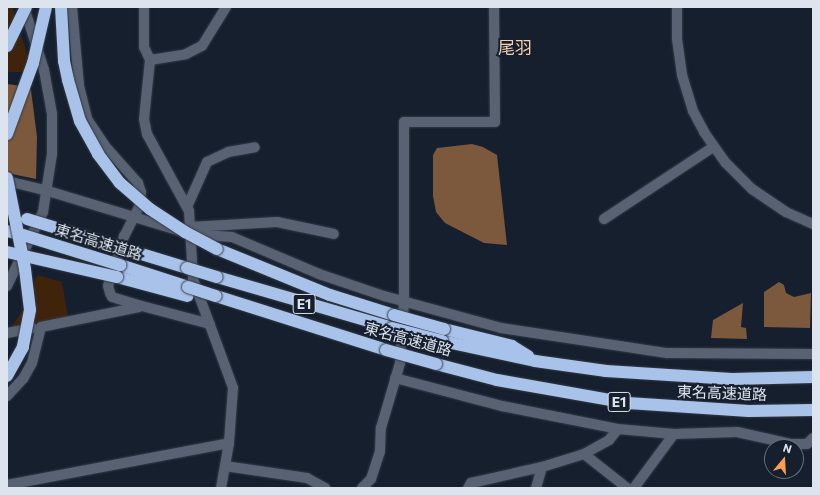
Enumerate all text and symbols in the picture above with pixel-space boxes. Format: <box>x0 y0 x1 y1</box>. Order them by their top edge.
district label: 尾羽 <box>498 38 532 58</box>
street label: 東名高速道路 <box>53 220 145 264</box>
road number: E1 <box>292 292 316 316</box>
street label: 東名高速道路 <box>362 319 454 359</box>
street label: 東名高速道路 <box>677 382 767 404</box>
road number: E1 <box>607 390 631 414</box>
north arrow <box>764 439 804 479</box>
text: N <box>782 441 793 456</box>

